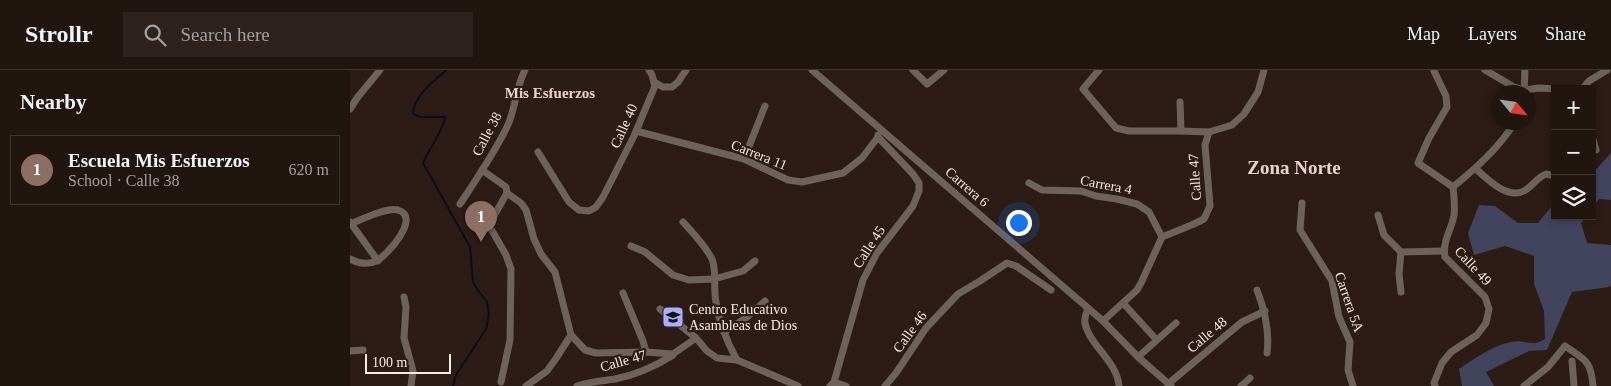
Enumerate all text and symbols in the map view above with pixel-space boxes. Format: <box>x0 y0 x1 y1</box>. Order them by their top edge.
search box <box>123 12 473 57</box>
text: Strollr <box>25 21 93 47</box>
icon: search <box>141 21 169 49</box>
text: Search here <box>181 24 270 45</box>
text: Map <box>1407 24 1440 44</box>
text: Layers <box>1468 24 1517 44</box>
text: Share <box>1545 24 1586 44</box>
district label: Mis Esfuerzos <box>505 85 595 101</box>
north arrow <box>1491 85 1536 130</box>
map controls <box>1551 85 1596 220</box>
button: + <box>1551 85 1596 130</box>
text: Nearby <box>20 90 87 114</box>
street label: Calle 40 <box>608 101 640 151</box>
street label: Calle 38 <box>469 110 505 158</box>
button: − <box>1551 130 1596 175</box>
street label: Carrera 11 <box>729 137 789 173</box>
text: Escuela Mis Esfuerzos <box>68 150 250 171</box>
street label: Calle 47 <box>1186 153 1204 201</box>
district label: Zona Norte <box>1247 157 1341 178</box>
text: 1 <box>33 161 41 178</box>
text: 620 m <box>289 161 329 178</box>
street label: Carrera 6 <box>942 164 992 210</box>
text: School · Calle 38 <box>68 172 180 189</box>
street label: Carrera 4 <box>1079 173 1133 197</box>
button: layers <box>1551 175 1596 220</box>
pin: 1 <box>465 201 497 242</box>
your location <box>1006 210 1032 236</box>
street label: Calle 45 <box>850 223 888 271</box>
street label: Calle 49 <box>1451 244 1495 288</box>
street label: Carrera 5A <box>1332 270 1367 335</box>
place label: Centro Educativo Asambleas de Dios <box>689 302 797 333</box>
school or university icon: Centro Educativo Asambleas de Dios <box>661 305 685 329</box>
street label: Calle 46 <box>890 309 930 355</box>
street label: Calle 48 <box>1184 314 1230 356</box>
street label: Calle 47 <box>598 347 648 375</box>
scale bar <box>365 351 451 374</box>
text: 100 m <box>372 355 407 370</box>

